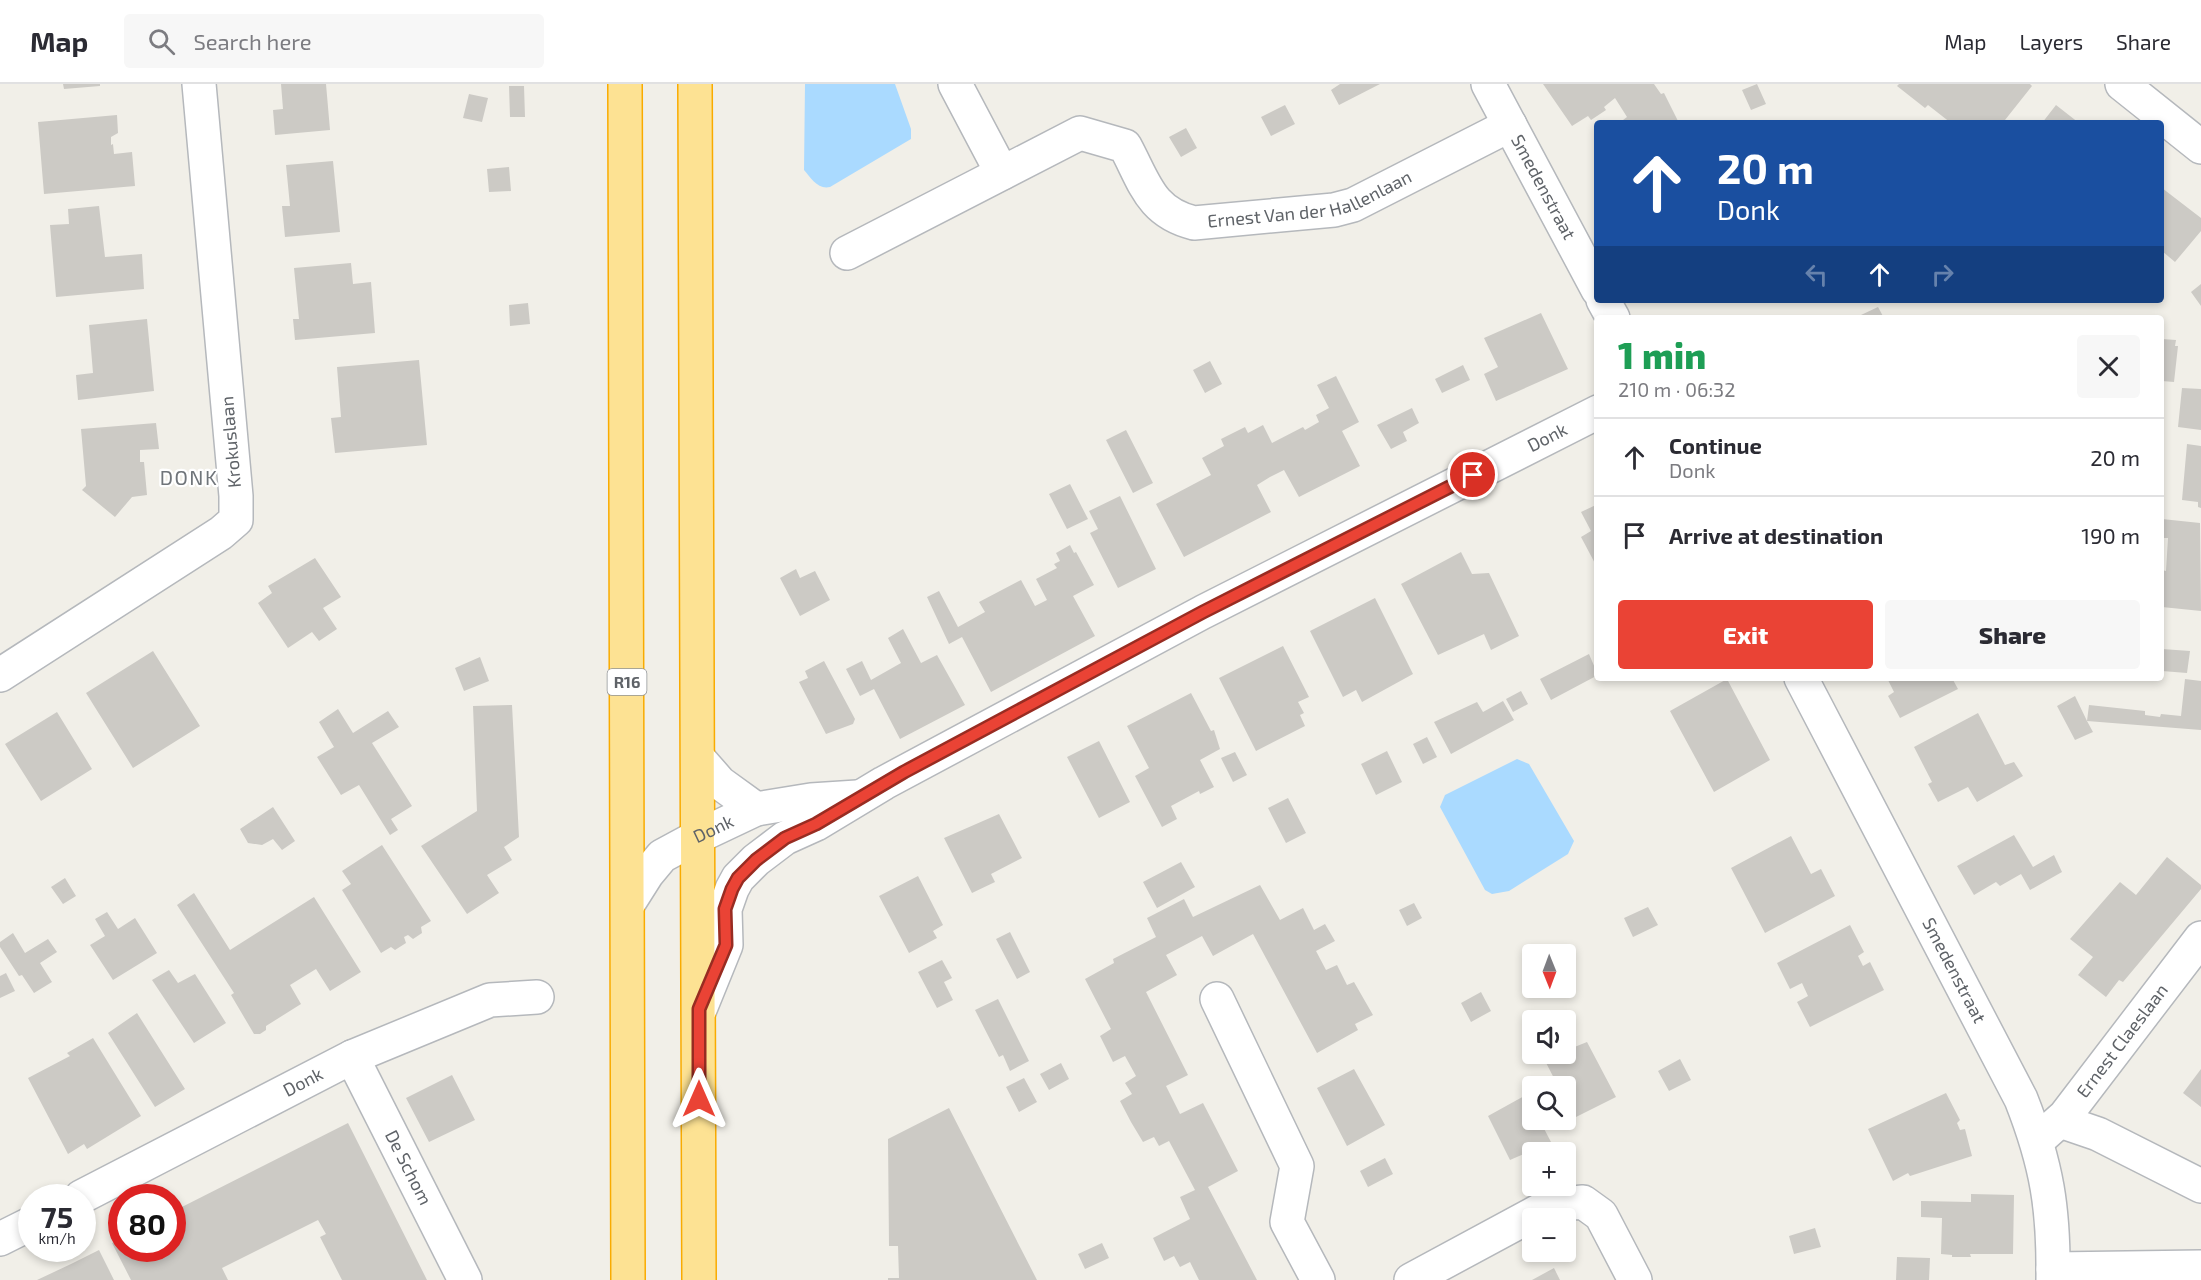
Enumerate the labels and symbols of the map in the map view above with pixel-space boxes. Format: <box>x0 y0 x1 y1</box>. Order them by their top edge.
street label: Smedenstraat <box>1507 130 1581 243</box>
street label: Ernest Van der Hallenlaan <box>1206 165 1415 232</box>
street label: Krokuslaan <box>215 395 245 489</box>
street label: Donk <box>1523 417 1571 456</box>
pin <box>1447 449 1498 500</box>
district label: DONK <box>160 465 218 489</box>
road number: R16 <box>608 669 646 695</box>
street label: Donk <box>689 809 737 847</box>
street label: Smedenstraat <box>1918 914 1991 1027</box>
north arrow <box>1522 944 1576 998</box>
street label: Ernest Claeslaan <box>2071 979 2172 1102</box>
street label: Donk <box>279 1062 326 1101</box>
position arrow <box>667 1067 731 1131</box>
street label: De Schom <box>381 1126 437 1208</box>
speed limit sign: 80 <box>108 1184 186 1262</box>

